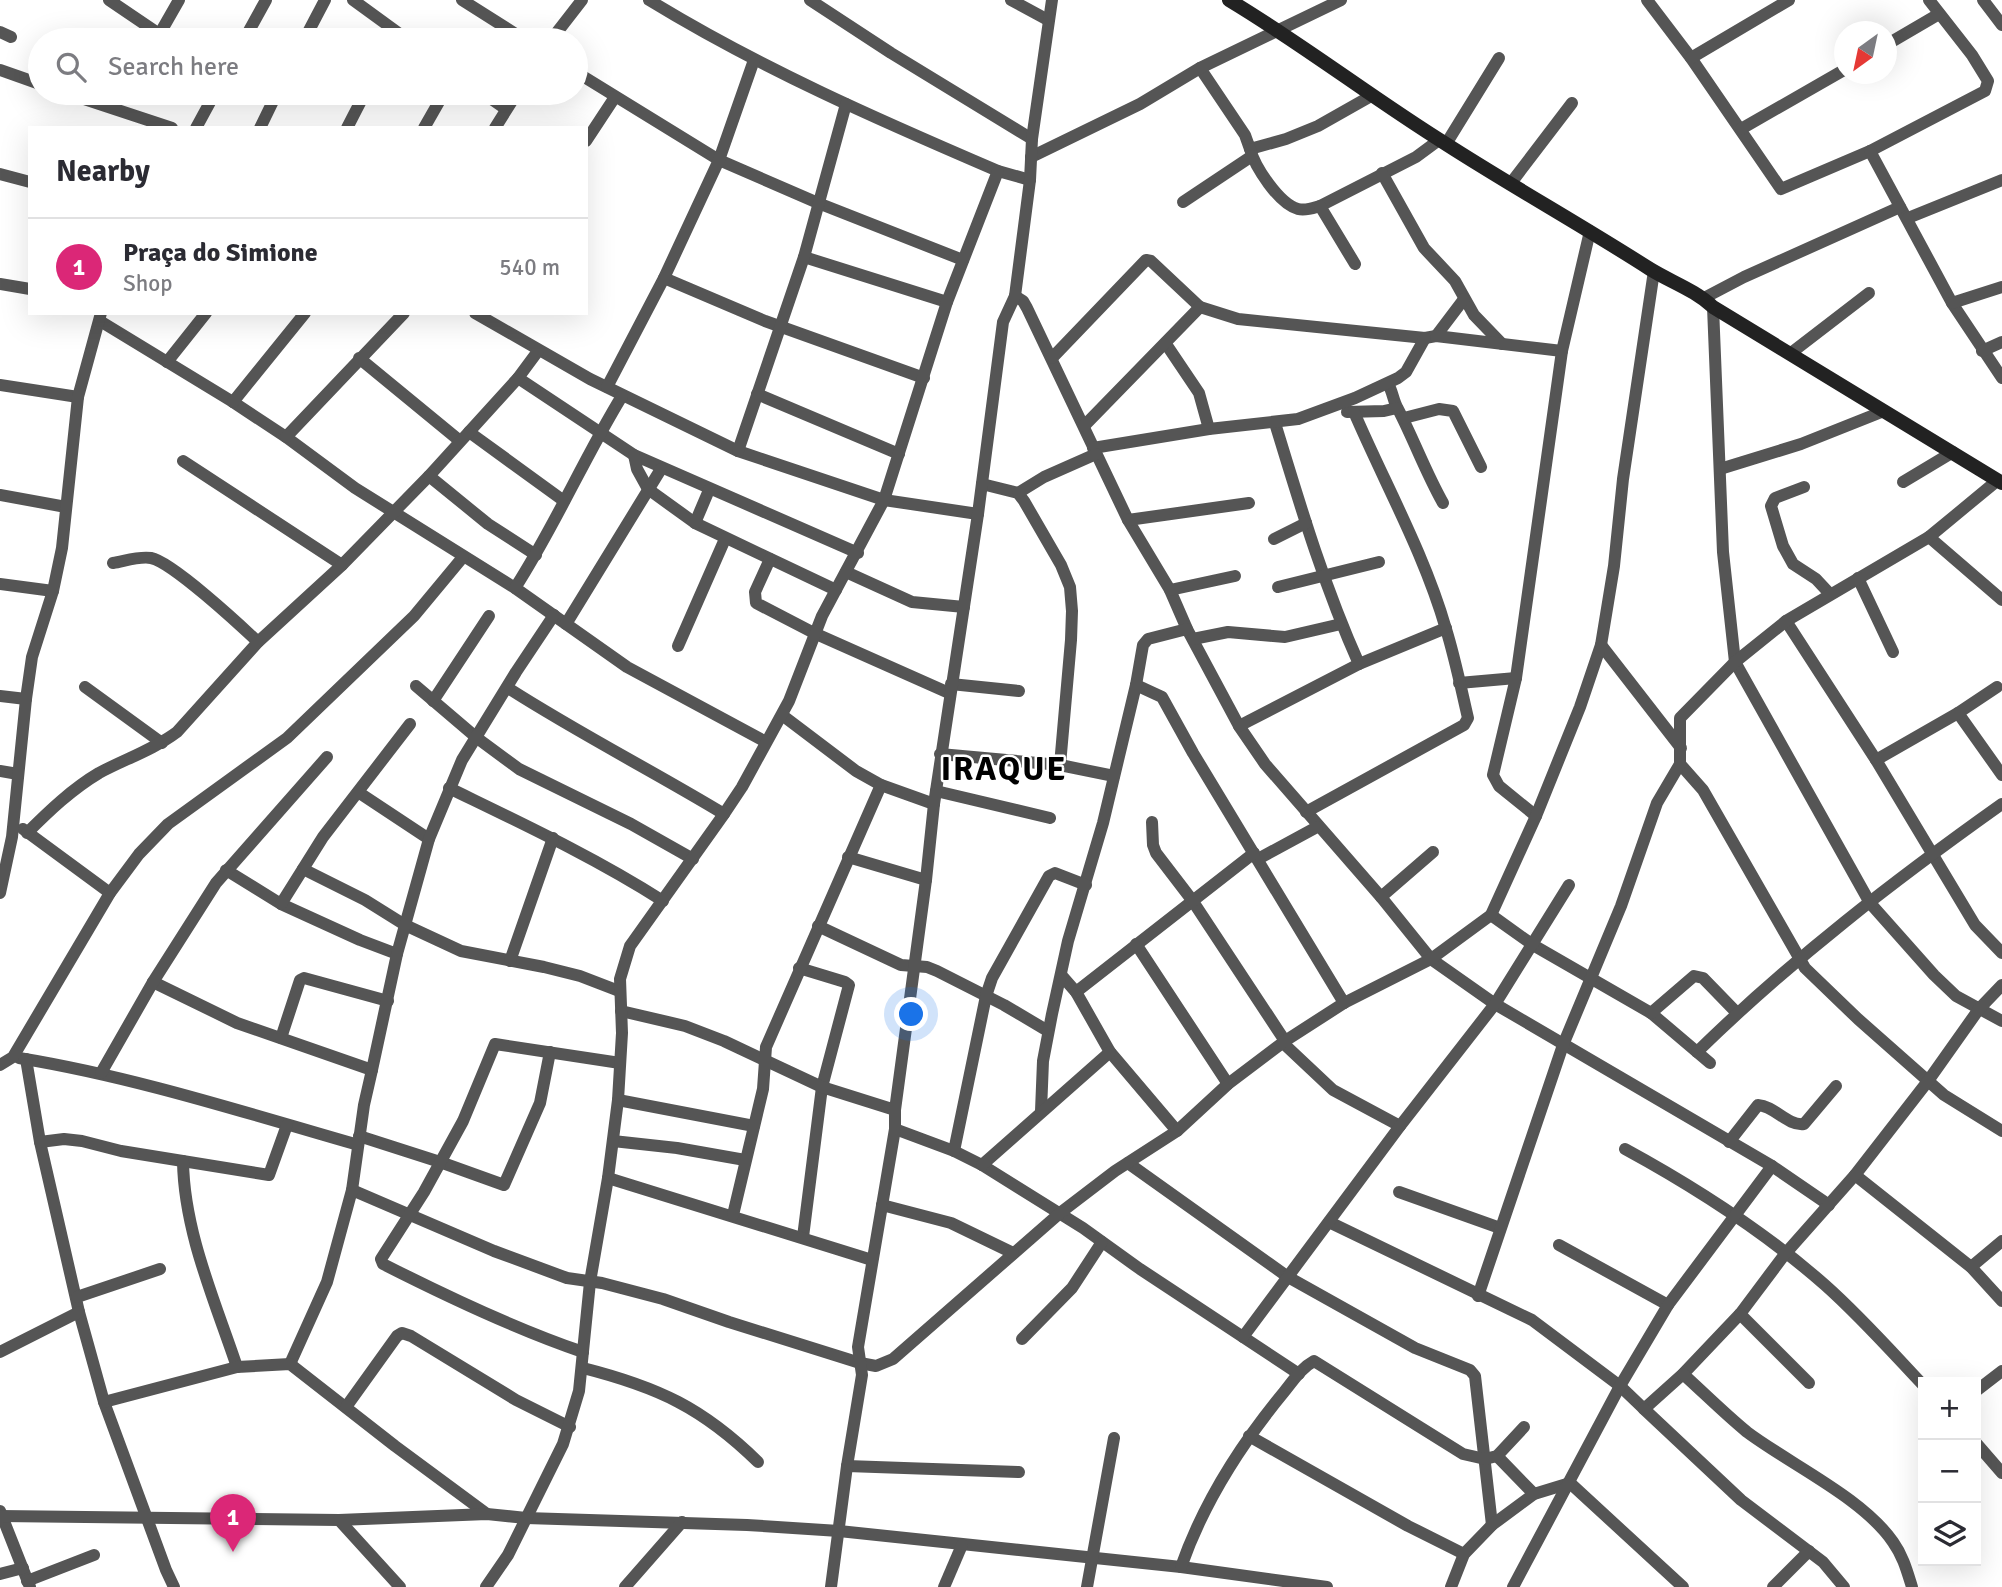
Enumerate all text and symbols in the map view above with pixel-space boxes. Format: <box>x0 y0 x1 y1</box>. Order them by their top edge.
north arrow <box>1834 21 1897 84</box>
search box <box>28 28 588 105</box>
icon: search <box>52 48 90 86</box>
text: Search here <box>108 51 239 83</box>
text: Nearby <box>56 153 150 190</box>
text: Praça do Simione <box>123 237 318 269</box>
text: 1 <box>73 253 85 282</box>
text: 540 m <box>499 253 560 282</box>
text: Shop <box>123 269 172 298</box>
district label: IRAQUE <box>941 749 1067 790</box>
your location <box>894 997 928 1031</box>
map controls <box>1918 1377 1981 1566</box>
button: + <box>1918 1377 1981 1440</box>
button: − <box>1918 1440 1981 1503</box>
pin: 1 <box>210 1494 256 1552</box>
button: layers <box>1918 1503 1981 1566</box>

